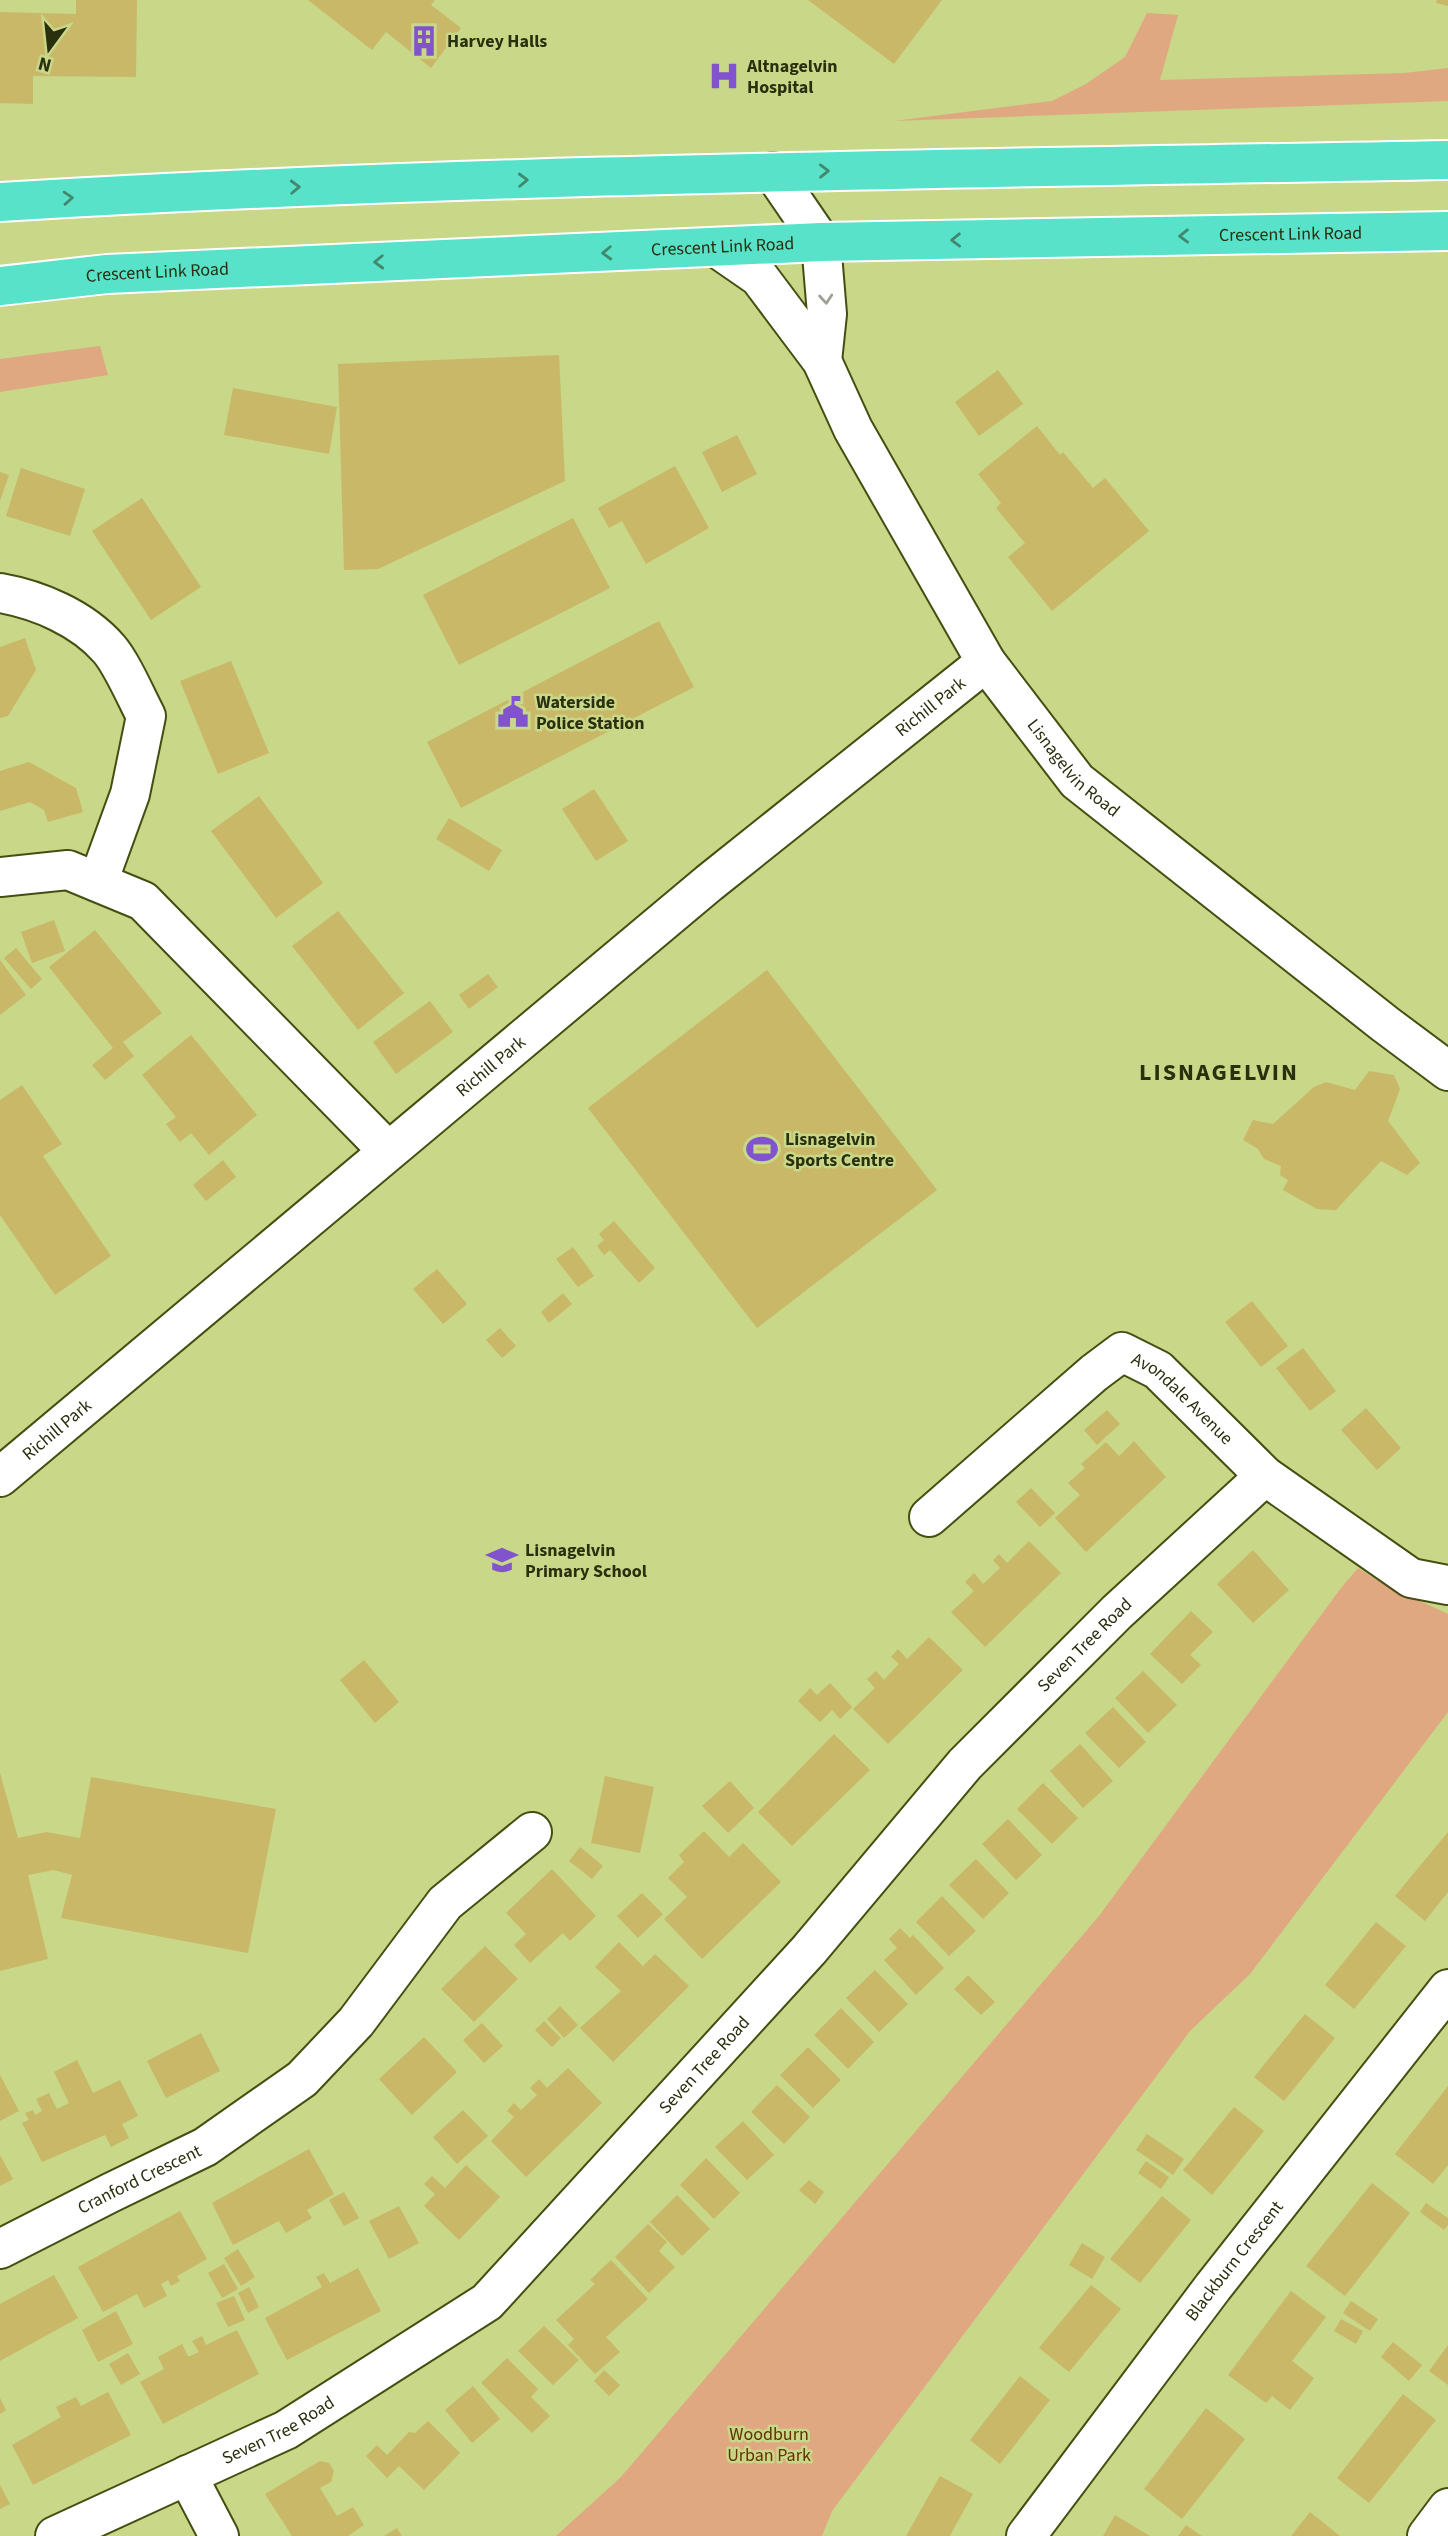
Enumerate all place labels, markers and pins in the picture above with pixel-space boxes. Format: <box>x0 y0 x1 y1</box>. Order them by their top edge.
building icon: Harvey Halls <box>407 24 441 58</box>
place label: Harvey Halls <box>447 29 547 54</box>
place label: Altnagelvin Hospital <box>746 54 838 100</box>
hospital icon: Altnagelvin Hospital <box>707 59 741 93</box>
place label: Waterside Police Station <box>536 690 645 736</box>
public building icon: Waterside Police Station <box>496 695 530 729</box>
place label: Lisnagelvin Sports Centre <box>785 1127 894 1173</box>
sports icon: Lisnagelvin Sports Centre <box>745 1132 779 1166</box>
place label: Lisnagelvin Primary School <box>525 1538 647 1584</box>
school or university icon: Lisnagelvin Primary School <box>485 1543 519 1577</box>

